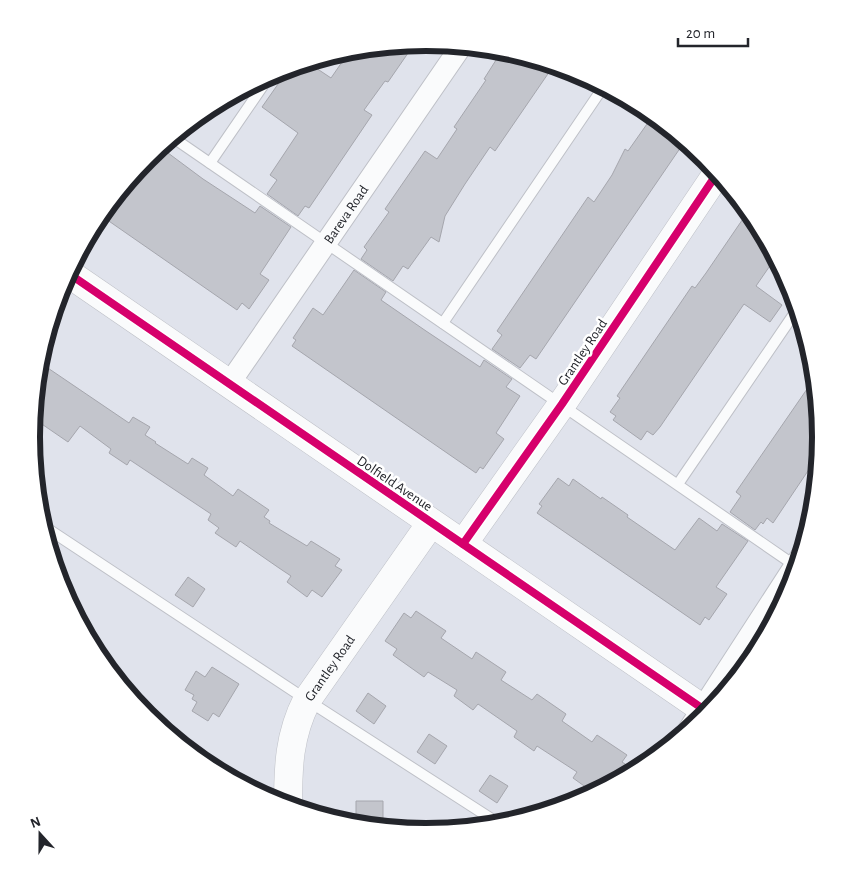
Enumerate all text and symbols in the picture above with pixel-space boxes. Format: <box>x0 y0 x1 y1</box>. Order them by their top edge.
scale bar <box>678 15 748 47</box>
text: 20 m <box>686 26 715 41</box>
street label: Bareva Road <box>322 183 371 246</box>
street label: Grantley Road <box>556 317 610 388</box>
street label: Dolfield Avenue <box>354 454 435 514</box>
street label: Grantley Road <box>303 633 358 704</box>
north arrow <box>15 809 65 859</box>
text: N <box>29 815 43 831</box>

